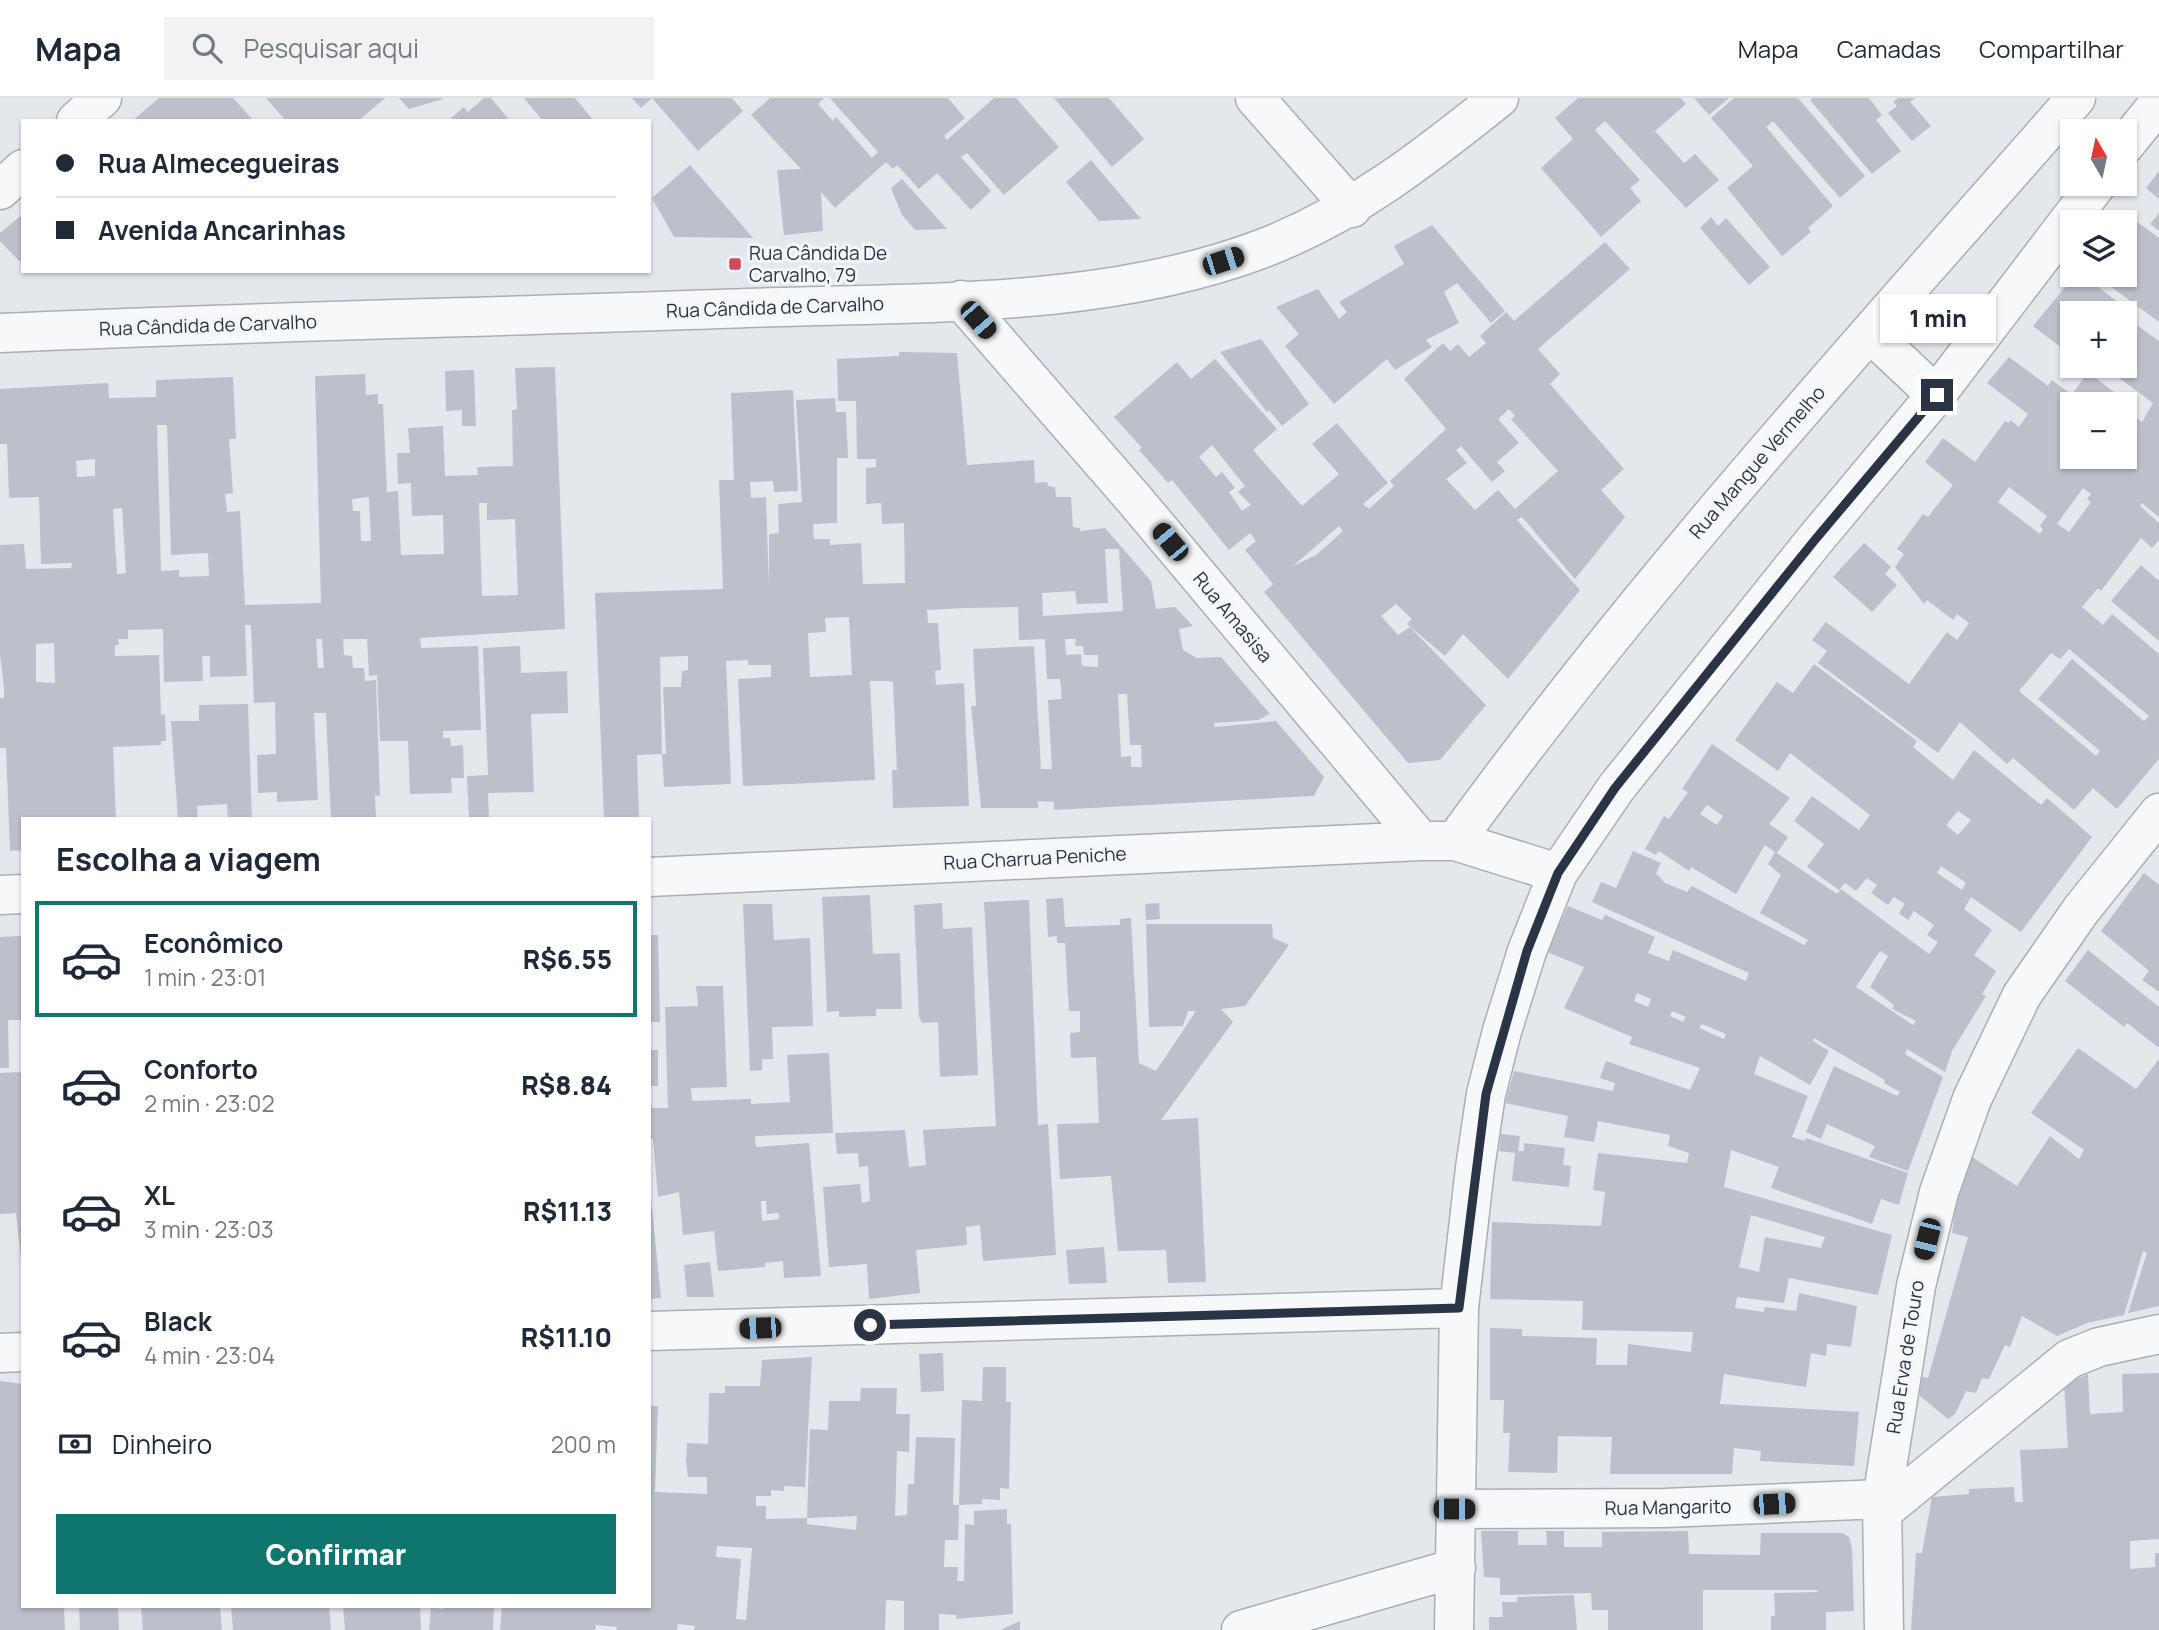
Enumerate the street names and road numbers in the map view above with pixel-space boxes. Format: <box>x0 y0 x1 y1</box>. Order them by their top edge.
street label: Rua Cândida de Carvalho <box>666 290 884 324</box>
street label: Rua Cândida de Carvalho <box>99 308 317 342</box>
street label: Rua Mangue Vermelho <box>1683 380 1831 544</box>
street label: Rua Amasisa <box>1187 566 1279 668</box>
street label: Rua Charrua Peniche <box>943 840 1127 876</box>
street label: Rua Erva de Touro <box>1880 1278 1930 1436</box>
street label: Rua Mangarito <box>1604 1493 1732 1521</box>

